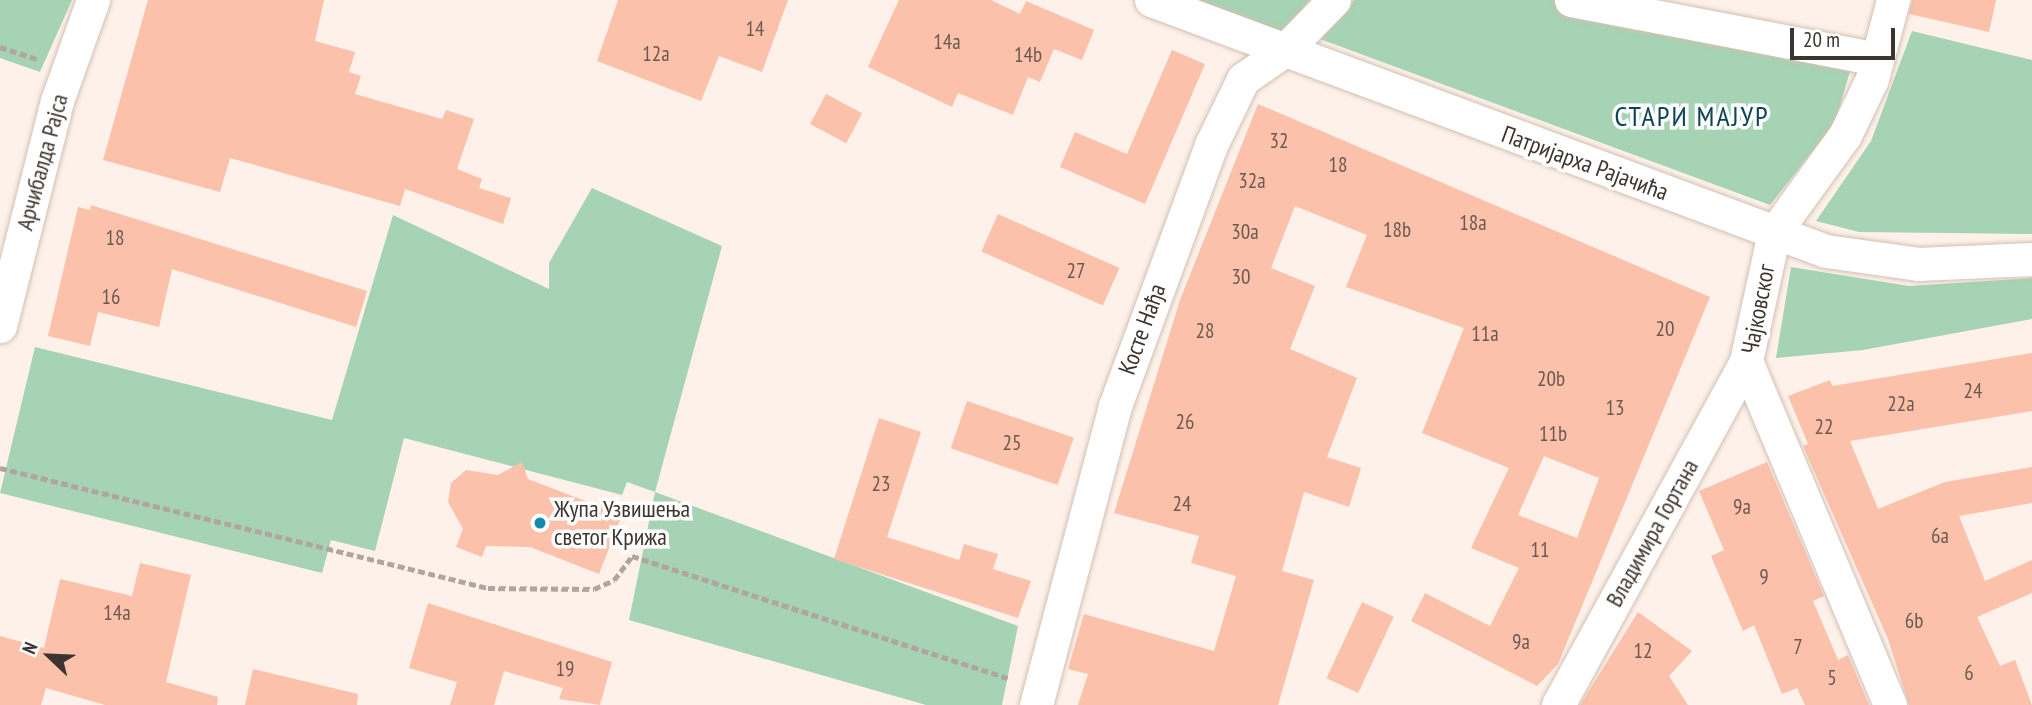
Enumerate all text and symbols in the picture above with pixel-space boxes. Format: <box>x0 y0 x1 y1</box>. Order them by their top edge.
scale bar <box>1794 14 1899 58</box>
house number: 14 <box>746 16 764 42</box>
text: 20 m <box>1803 26 1840 53</box>
house number: 14a <box>933 29 961 55</box>
house number: 12a <box>642 41 670 67</box>
house number: 14b <box>1014 42 1042 68</box>
street label: Арчибалда Рајса <box>10 91 74 233</box>
district label: СТАРИ МАЈУР <box>1616 99 1768 133</box>
street label: Патријарха Рајачића <box>1498 120 1672 206</box>
house number: 32 <box>1270 128 1288 154</box>
house number: 18 <box>1329 152 1347 178</box>
house number: 32a <box>1238 168 1266 194</box>
house number: 18a <box>1459 210 1487 236</box>
house number: 18b <box>1383 217 1411 243</box>
house number: 30a <box>1231 219 1259 245</box>
house number: 18 <box>106 225 124 251</box>
house number: 27 <box>1067 258 1085 284</box>
street label: Чајковског <box>1735 262 1781 356</box>
house number: 30 <box>1232 264 1250 290</box>
street label: Косте Нађа <box>1112 280 1172 378</box>
house number: 16 <box>102 284 120 310</box>
house number: 20 <box>1656 316 1674 342</box>
house number: 28 <box>1196 318 1214 344</box>
house number: 11a <box>1471 321 1499 347</box>
house number: 20b <box>1537 366 1565 392</box>
house number: 24 <box>1964 378 1982 404</box>
house number: 22a <box>1887 391 1915 417</box>
house number: 13 <box>1606 395 1624 421</box>
house number: 26 <box>1176 409 1194 435</box>
house number: 22 <box>1815 414 1833 440</box>
house number: 11b <box>1539 421 1567 447</box>
house number: 25 <box>1003 430 1021 456</box>
street label: Владимира Гортана <box>1600 454 1704 612</box>
house number: 23 <box>872 471 890 497</box>
house number: 24 <box>1173 491 1191 517</box>
house number: 9a <box>1733 494 1751 520</box>
place label: Жупа Узвишења светог Крижа <box>554 495 691 551</box>
marker: Жупа Узвишења светог Крижа <box>532 515 548 531</box>
house number: 6a <box>1931 523 1949 549</box>
house number: 11 <box>1531 537 1549 563</box>
house number: 9 <box>1759 564 1769 590</box>
house number: 14a <box>103 600 131 626</box>
house number: 6b <box>1905 608 1923 634</box>
north arrow <box>14 621 84 691</box>
house number: 9a <box>1512 629 1530 655</box>
house number: 7 <box>1793 634 1803 660</box>
text: N <box>17 638 43 657</box>
house number: 12 <box>1634 638 1652 664</box>
house number: 19 <box>556 656 574 682</box>
house number: 6 <box>1964 660 1974 686</box>
house number: 5 <box>1827 665 1837 691</box>

